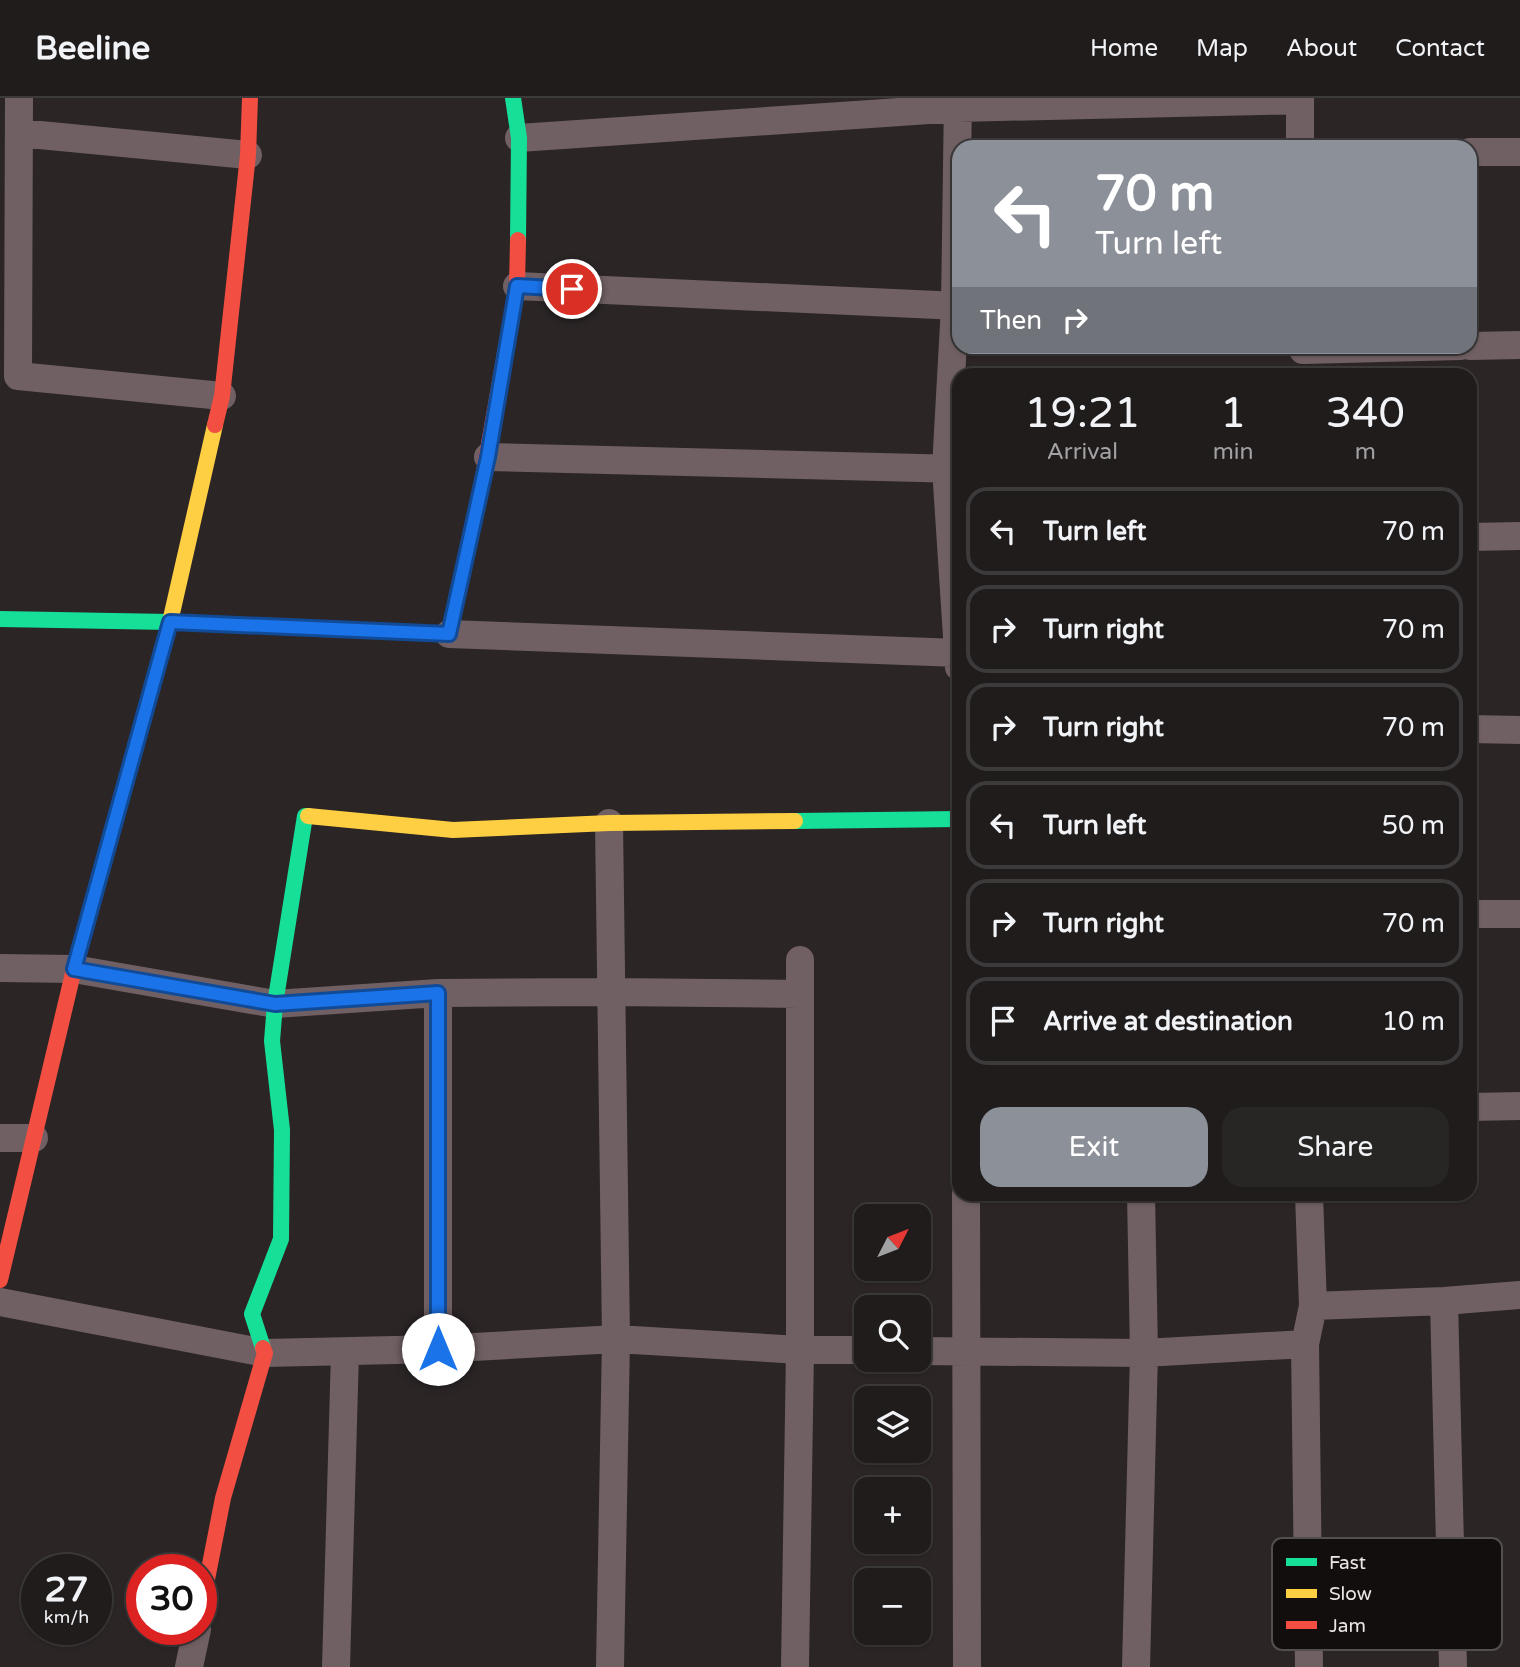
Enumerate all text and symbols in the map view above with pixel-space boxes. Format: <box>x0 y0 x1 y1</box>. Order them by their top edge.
text: Beeline <box>35 29 150 68</box>
text: Home <box>1090 34 1158 63</box>
text: Map <box>1196 34 1248 63</box>
text: About <box>1286 34 1357 63</box>
text: Contact <box>1395 34 1485 63</box>
text: 70 m <box>1095 165 1214 224</box>
icon: left <box>980 168 1071 259</box>
text: Turn left <box>1095 225 1222 263</box>
pin <box>542 259 602 319</box>
icon: arrive <box>553 270 591 308</box>
icon: right <box>1056 301 1094 339</box>
text: Then <box>980 305 1042 336</box>
text: 19:21 <box>1024 388 1141 439</box>
text: 1 <box>1220 388 1246 439</box>
text: 340 <box>1326 388 1405 439</box>
text: Arrival <box>1047 438 1118 466</box>
text: min <box>1213 438 1254 466</box>
text: m <box>1355 438 1376 466</box>
icon: left <box>984 512 1022 550</box>
text: Turn left <box>1043 516 1146 547</box>
text: 70 m <box>1382 516 1445 547</box>
icon: right <box>984 610 1022 648</box>
text: Turn right <box>1043 614 1164 645</box>
text: 70 m <box>1382 614 1445 645</box>
icon: right <box>984 708 1022 746</box>
text: Turn right <box>1043 712 1164 743</box>
text: 70 m <box>1382 712 1445 743</box>
icon: left <box>984 806 1022 844</box>
text: Turn left <box>1043 810 1146 841</box>
text: 50 m <box>1382 810 1445 841</box>
icon: right <box>984 904 1022 942</box>
text: Turn right <box>1043 908 1164 939</box>
text: 70 m <box>1382 908 1445 939</box>
icon: arrive <box>984 1002 1022 1040</box>
text: Arrive at destination <box>1043 1006 1293 1037</box>
text: 10 m <box>1382 1006 1445 1037</box>
button: Exit <box>980 1107 1208 1187</box>
button: Share <box>1222 1107 1449 1187</box>
north arrow <box>854 1204 931 1281</box>
map controls <box>854 1204 931 1645</box>
button: search <box>854 1295 931 1372</box>
position arrow <box>401 1312 475 1386</box>
button: layers <box>854 1386 931 1463</box>
button: + <box>854 1477 931 1554</box>
legend <box>1272 1538 1502 1650</box>
text: Fast <box>1329 1552 1366 1574</box>
speed limit sign: 30 <box>126 1554 217 1645</box>
button: − <box>854 1568 931 1645</box>
text: 27 <box>45 1569 88 1611</box>
text: Slow <box>1329 1583 1372 1605</box>
text: km/h <box>44 1606 89 1628</box>
text: Jam <box>1329 1615 1366 1637</box>

